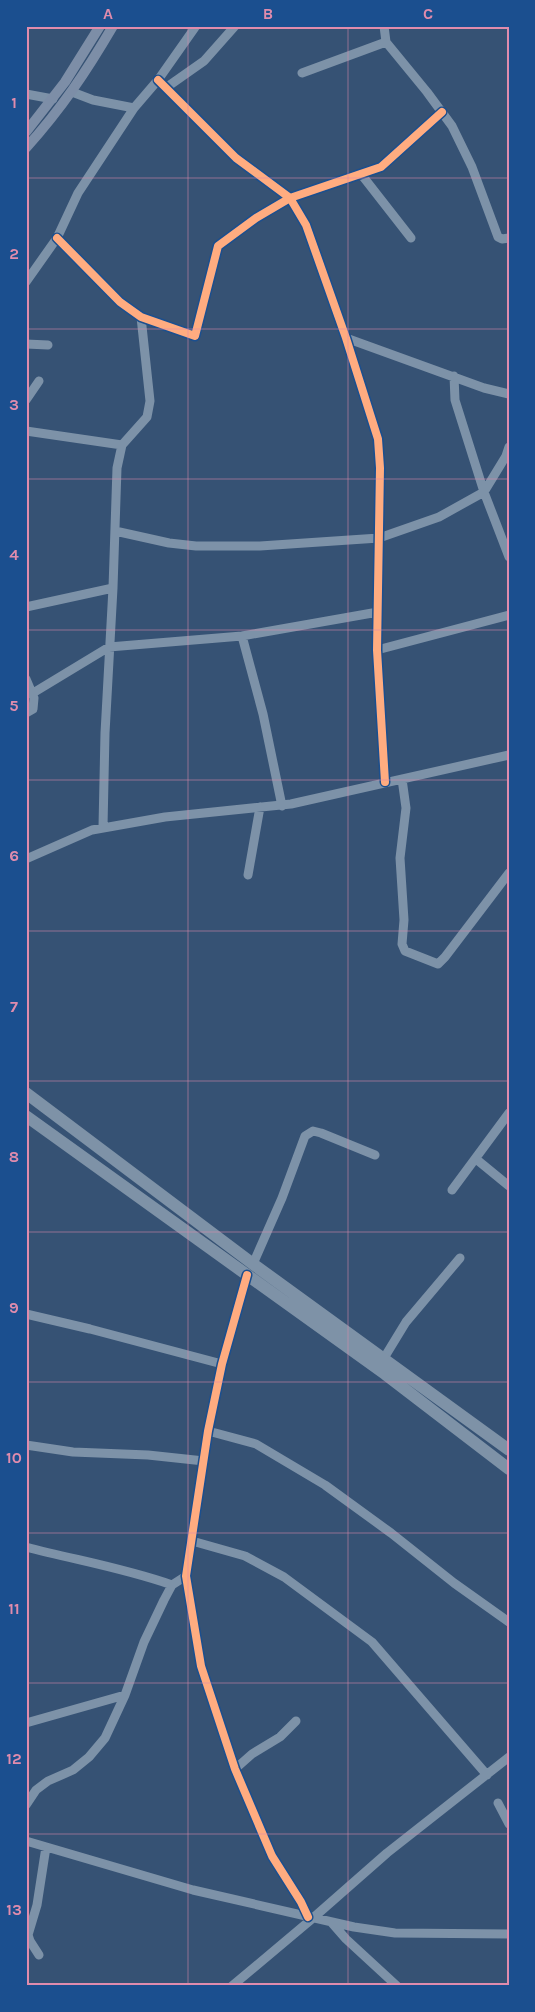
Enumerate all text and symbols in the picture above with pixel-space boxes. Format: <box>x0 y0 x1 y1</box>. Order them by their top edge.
text: A <box>103 4 113 23</box>
text: B <box>263 4 273 23</box>
text: C <box>423 4 433 23</box>
text: 1 <box>11 93 17 112</box>
text: 2 <box>9 244 19 263</box>
text: 3 <box>9 395 19 414</box>
text: 4 <box>9 545 19 564</box>
text: 5 <box>9 696 19 715</box>
text: 6 <box>9 846 19 865</box>
text: 7 <box>10 997 18 1016</box>
text: 8 <box>9 1147 19 1166</box>
text: 9 <box>9 1298 19 1317</box>
text: 10 <box>6 1448 22 1467</box>
text: 11 <box>8 1599 20 1618</box>
text: 12 <box>6 1749 22 1768</box>
text: 13 <box>6 1900 22 1919</box>

